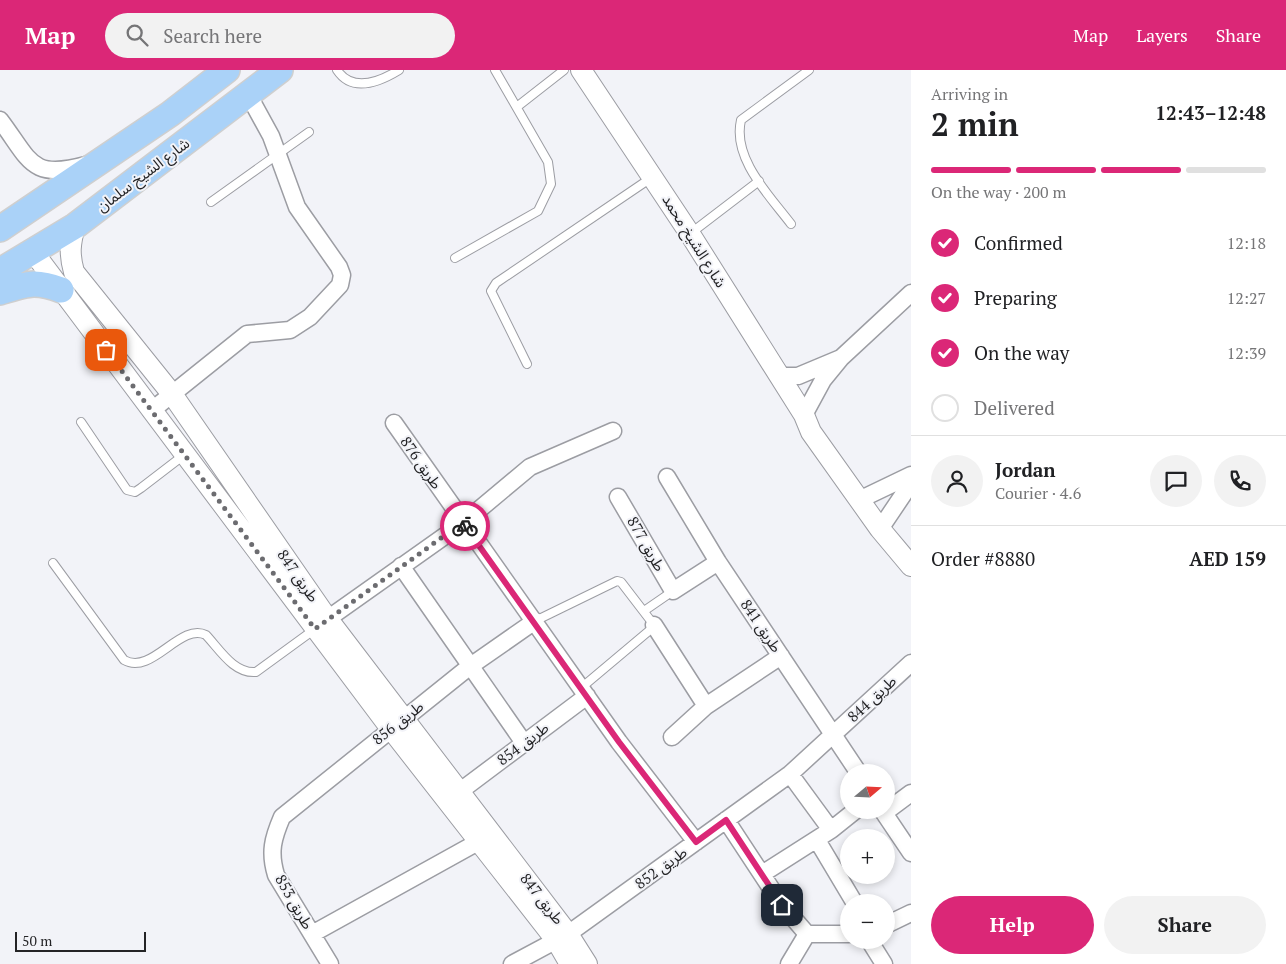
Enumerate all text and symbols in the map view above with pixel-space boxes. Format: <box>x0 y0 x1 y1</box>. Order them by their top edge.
search box <box>105 13 455 58</box>
text: Map <box>25 19 75 51</box>
icon: search <box>123 21 151 49</box>
text: Search here <box>163 23 262 48</box>
text: Map <box>1073 23 1108 47</box>
text: Layers <box>1136 23 1188 47</box>
text: Share <box>1216 23 1261 47</box>
text: Arriving in <box>931 83 1008 105</box>
text: 12:43–12:48 <box>1155 100 1266 125</box>
text: 2 min <box>931 103 1019 145</box>
street label: شارع الشيخ سلمان <box>92 132 195 218</box>
text: On the way · 200 m <box>931 181 1066 203</box>
street label: شارع الشيخ محمد <box>656 190 732 293</box>
icon: check <box>931 229 959 257</box>
text: Confirmed <box>974 230 1063 255</box>
text: 12:18 <box>1227 232 1266 254</box>
icon: check <box>931 284 959 312</box>
text: Preparing <box>974 285 1057 310</box>
text: 12:27 <box>1227 287 1266 309</box>
pin <box>85 329 127 371</box>
icon: bag <box>92 336 120 364</box>
icon: check <box>931 339 959 367</box>
text: On the way <box>974 340 1069 365</box>
text: 12:39 <box>1227 342 1266 364</box>
text: Delivered <box>974 395 1055 420</box>
street label: طريق 876 <box>396 432 447 493</box>
button: person <box>931 455 983 507</box>
button: chat <box>1150 455 1202 507</box>
button: phone <box>1214 455 1266 507</box>
text: Jordan <box>995 457 1056 482</box>
text: Courier · 4.6 <box>995 482 1081 504</box>
courier <box>440 501 490 551</box>
icon: bike <box>451 512 479 540</box>
street label: طريق 877 <box>622 513 671 575</box>
street label: طريق 847 <box>273 545 324 606</box>
text: Order #8880 <box>931 546 1035 571</box>
text: AED 159 <box>1189 546 1266 571</box>
street label: طريق 841 <box>736 595 787 656</box>
street label: طريق 844 <box>843 671 901 727</box>
street label: طريق 856 <box>368 696 428 749</box>
street label: طريق 854 <box>492 717 553 770</box>
north arrow <box>840 764 895 819</box>
map controls <box>840 764 895 949</box>
button: + <box>840 829 895 884</box>
street label: طريق 852 <box>630 841 691 894</box>
street label: طريق 847 <box>516 869 569 929</box>
street label: طريق 853 <box>270 871 319 933</box>
pin <box>761 884 803 926</box>
icon: home <box>768 891 796 919</box>
button: − <box>840 894 895 949</box>
button: Help <box>931 896 1094 954</box>
button: Share <box>1104 896 1266 954</box>
scale bar <box>15 929 146 952</box>
text: 50 m <box>22 931 52 950</box>

